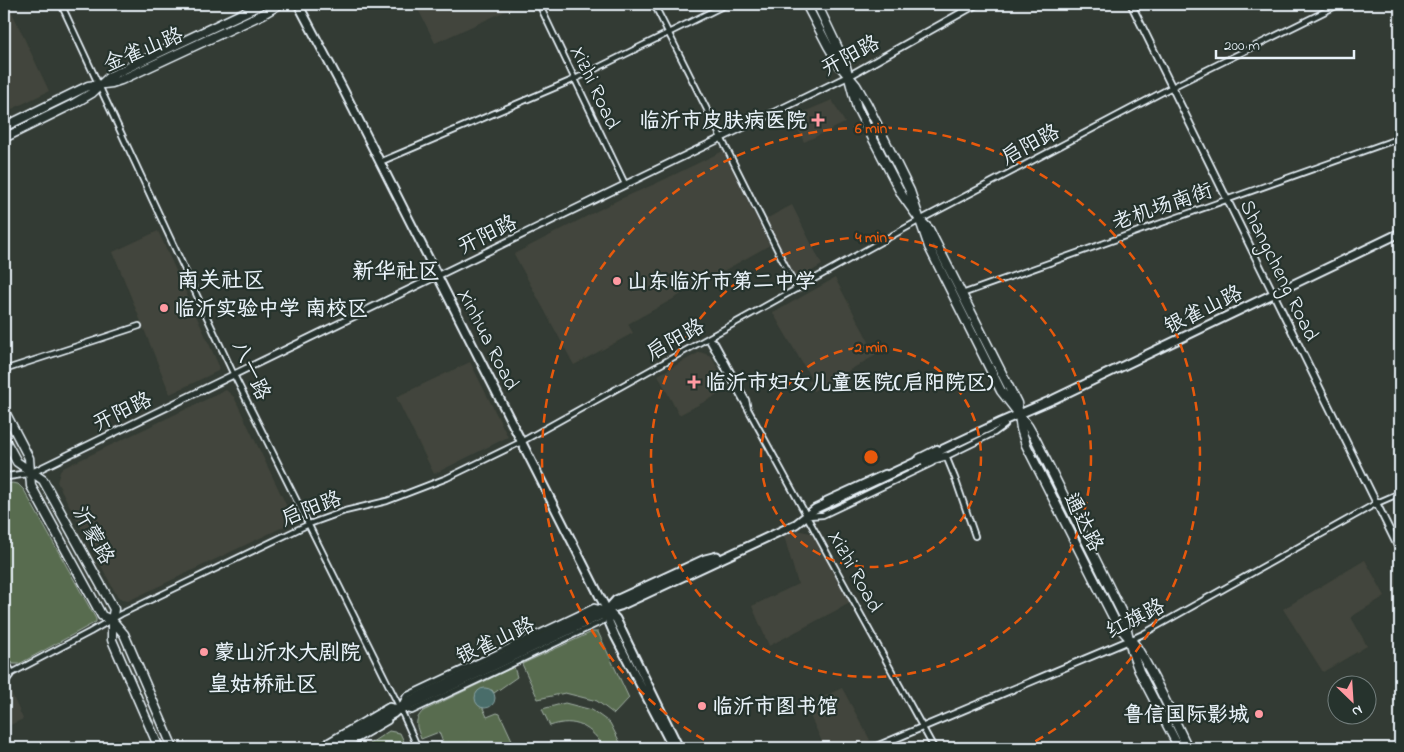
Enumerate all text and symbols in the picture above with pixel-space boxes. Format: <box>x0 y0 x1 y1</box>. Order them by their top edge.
street label: 金雀山路 <box>99 21 188 80</box>
scale bar <box>1216 28 1354 60</box>
street label: 开阳路 <box>816 29 886 85</box>
text: 200 m <box>1224 35 1260 57</box>
street label: Xizhi Road <box>562 41 627 135</box>
place label: 临沂市皮肤病医院 <box>639 107 807 137</box>
marker: 临沂市皮肤病医院 <box>811 113 825 127</box>
text: 6 min <box>854 118 888 140</box>
street label: 启阳路 <box>996 118 1066 174</box>
street label: 老机场南街 <box>1108 177 1217 239</box>
street label: Shangcheng Road <box>1229 195 1326 348</box>
street label: 开阳路 <box>453 209 523 263</box>
text: 4 min <box>854 227 887 249</box>
district label: 新华社区 <box>352 257 440 289</box>
district label: 南关社区 <box>177 266 265 298</box>
place label: 山东临沂市第二中学 <box>627 268 816 298</box>
marker: 山东临沂市第二中学 <box>611 275 623 287</box>
street label: 银雀山路 <box>1160 279 1248 343</box>
street label: Xinhua Road <box>449 284 526 396</box>
place label: 临沂实验中学 南校区 <box>174 295 368 325</box>
marker: 临沂实验中学 南校区 <box>158 302 170 314</box>
street label: 启阳路 <box>641 312 711 369</box>
street label: 八一路 <box>223 336 277 406</box>
text: 2 min <box>854 337 888 359</box>
place label: 临沂市妇女儿童医院(启阳院区) <box>705 369 994 399</box>
marker: 临沂市妇女儿童医院(启阳院区) <box>687 375 701 389</box>
street label: 开阳路 <box>88 386 158 440</box>
centre of rings <box>862 448 880 466</box>
street label: 启阳路 <box>277 485 347 535</box>
street label: 通达路 <box>1055 488 1110 558</box>
street label: 沂蒙路 <box>64 501 121 571</box>
street label: Xizhi Road <box>819 526 889 618</box>
street label: 红旗路 <box>1101 592 1171 647</box>
street label: 银雀山路 <box>451 610 540 673</box>
place label: 蒙山沂水大剧院 <box>214 639 361 669</box>
marker: 蒙山沂水大剧院 <box>198 646 210 658</box>
district label: 皇姑桥社区 <box>208 670 318 702</box>
north arrow <box>1326 674 1376 724</box>
place label: 临沂市图书馆 <box>712 693 838 723</box>
text: N <box>1348 699 1366 722</box>
marker: 临沂市图书馆 <box>696 700 708 712</box>
place label: 鲁信国际影城 <box>1123 701 1249 731</box>
marker: 鲁信国际影城 <box>1253 708 1265 720</box>

